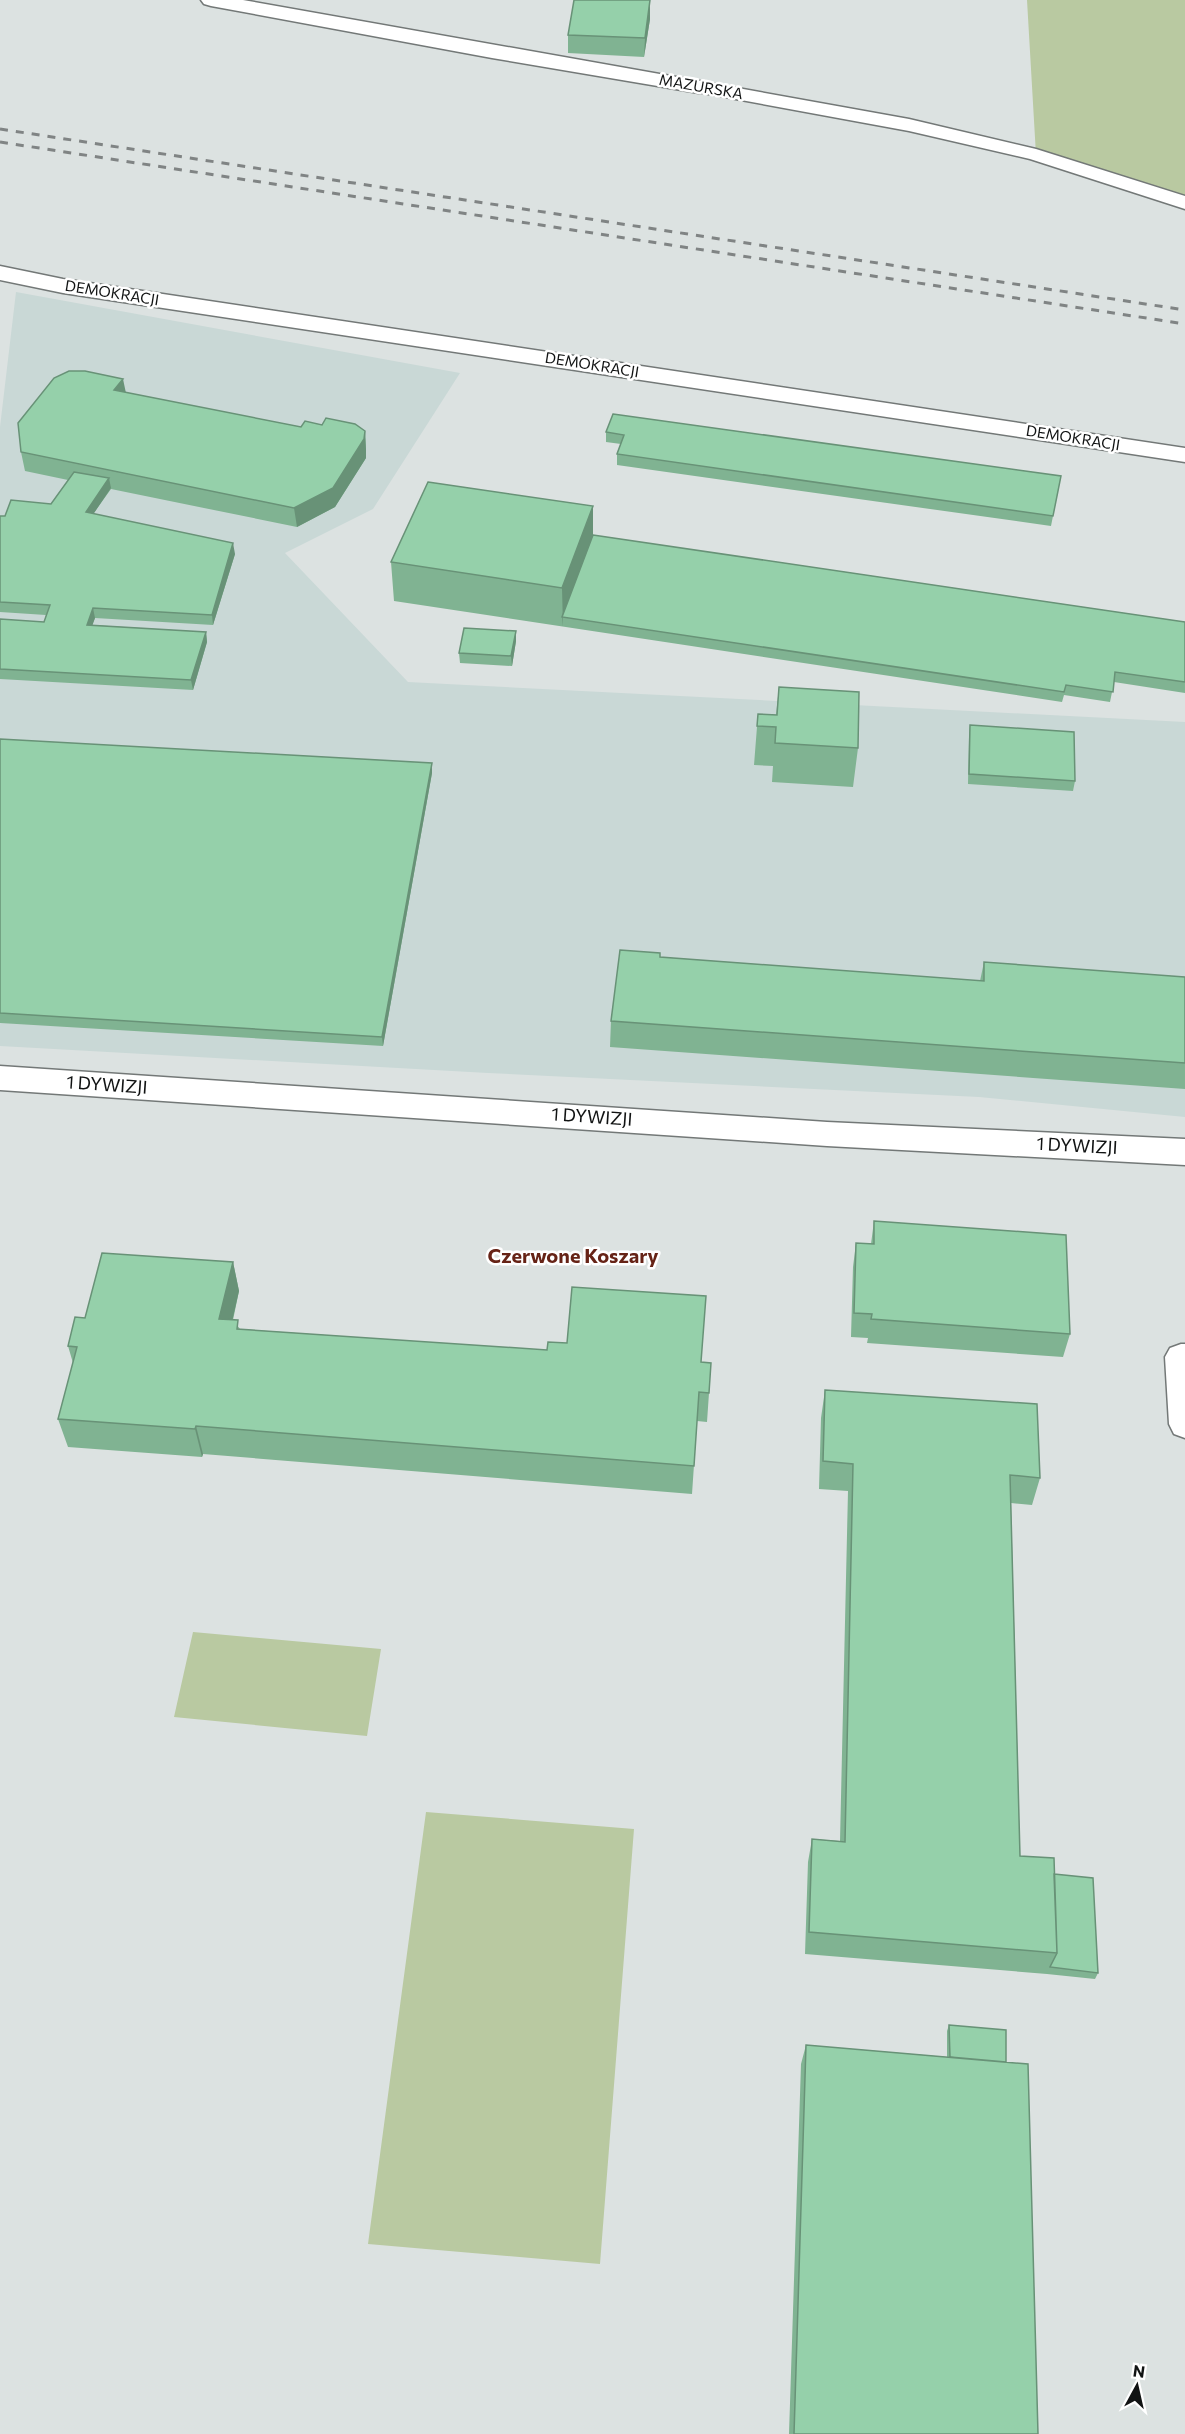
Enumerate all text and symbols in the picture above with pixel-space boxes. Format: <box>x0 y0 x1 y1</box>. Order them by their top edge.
street label: MAZURSKA <box>658 70 745 102</box>
street label: DEMOKRACJI <box>64 276 161 308</box>
street label: DEMOKRACJI <box>544 348 641 380</box>
street label: DEMOKRACJI <box>1025 421 1122 453</box>
street label: 1 DYWIZJI <box>66 1070 148 1098</box>
street label: 1 DYWIZJI <box>551 1102 633 1130</box>
street label: 1 DYWIZJI <box>1036 1132 1118 1158</box>
district label: Czerwone Koszary <box>487 1243 659 1267</box>
north arrow <box>1107 2356 1167 2416</box>
text: N <box>1132 2360 1146 2381</box>

